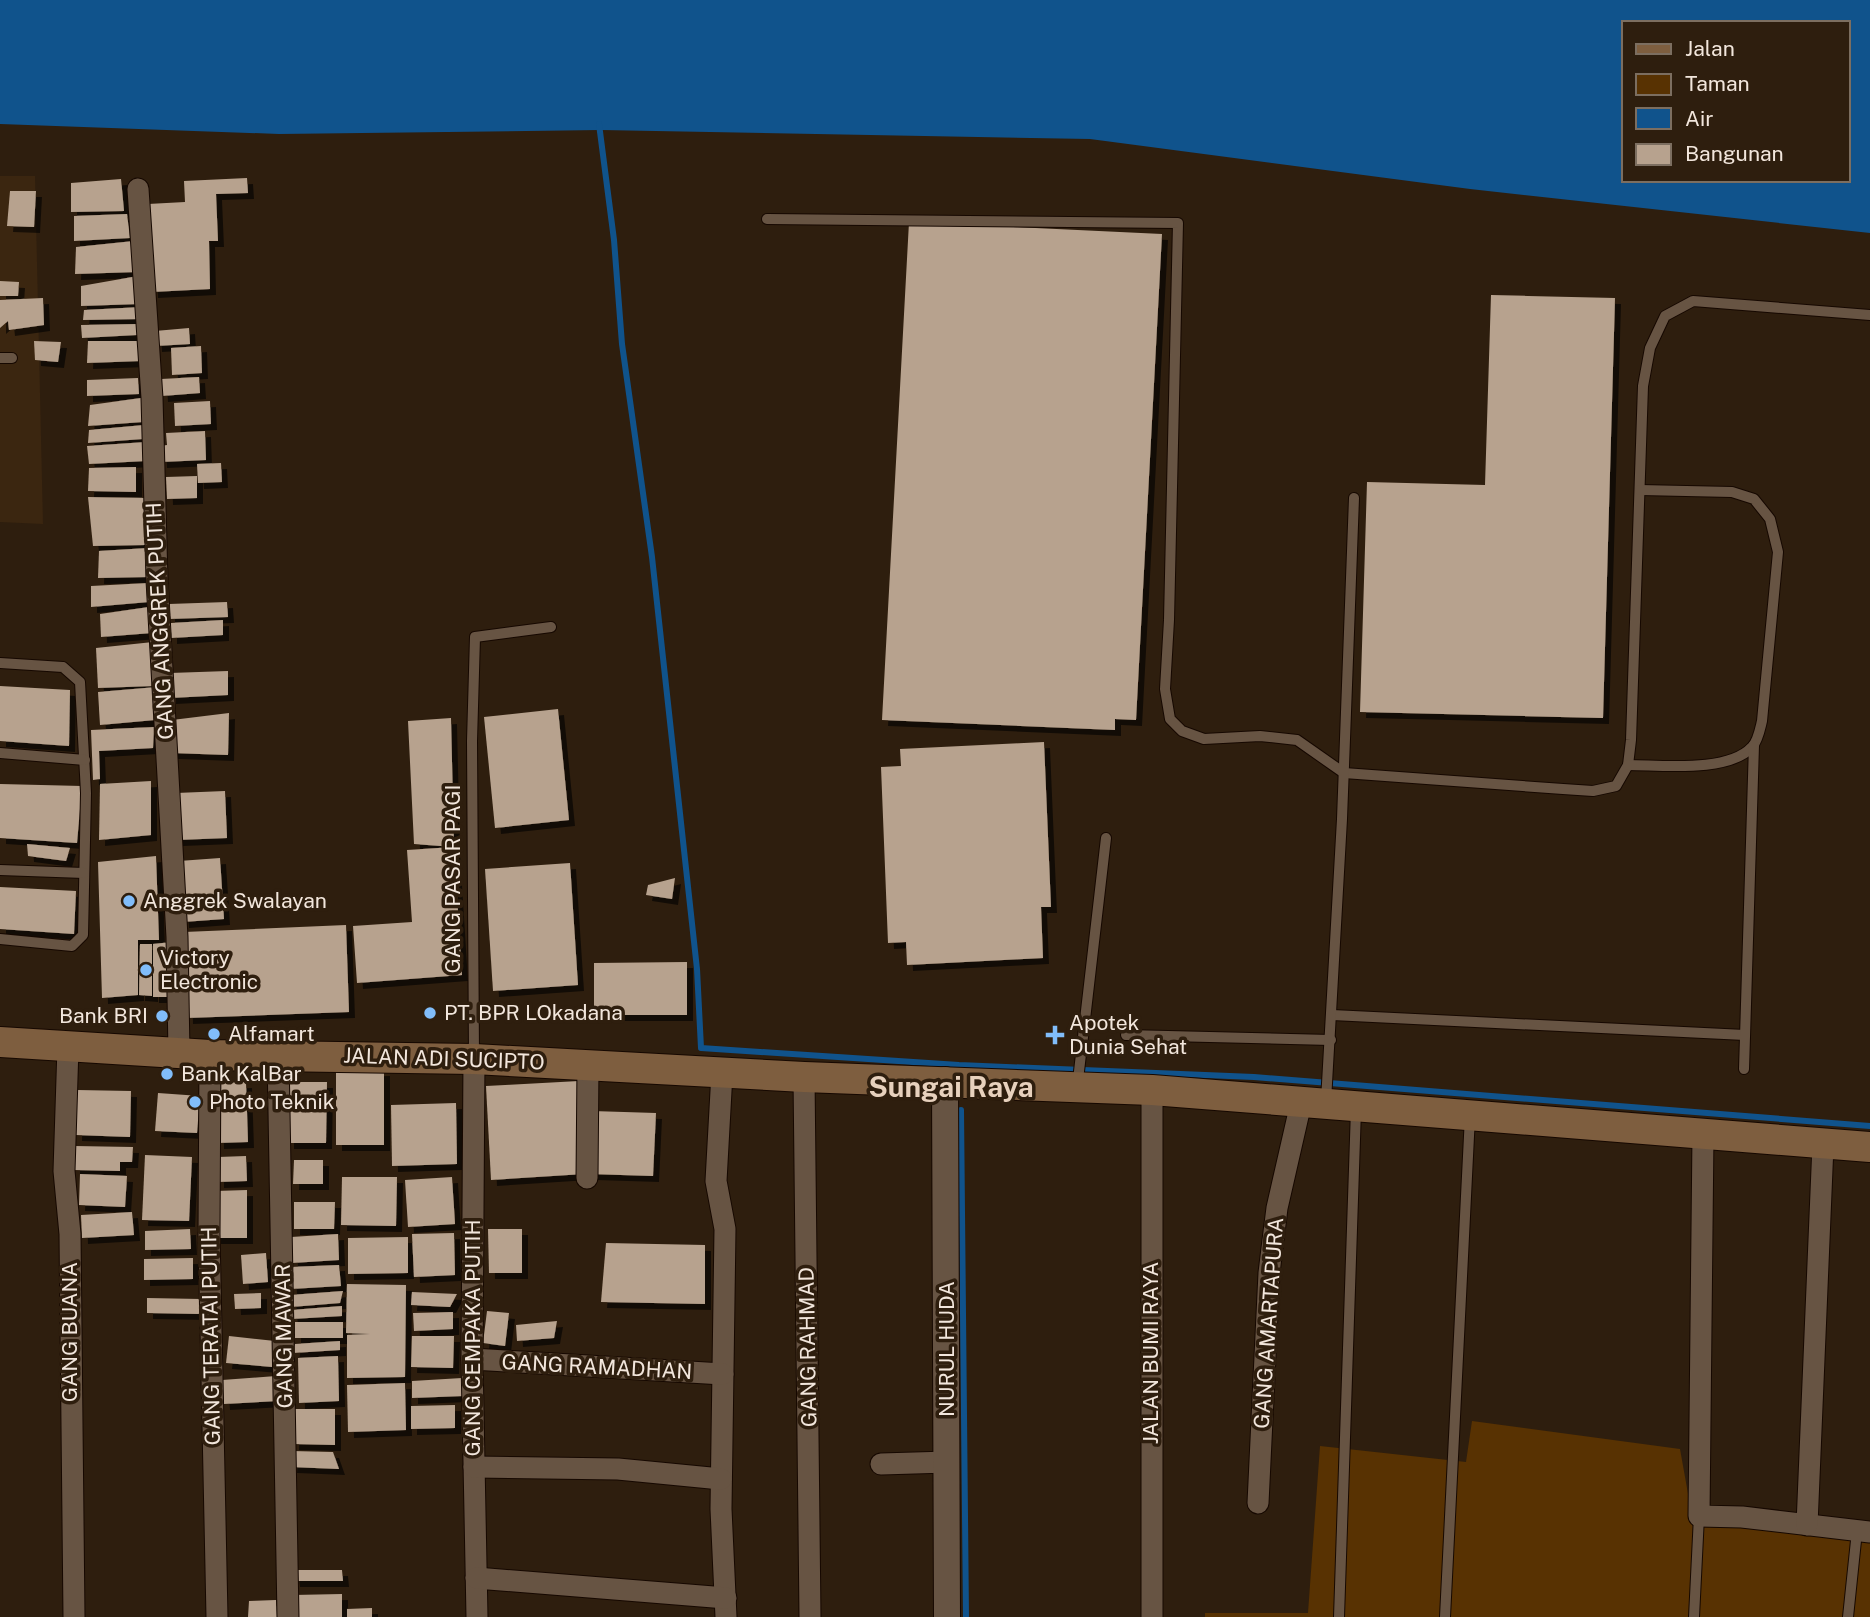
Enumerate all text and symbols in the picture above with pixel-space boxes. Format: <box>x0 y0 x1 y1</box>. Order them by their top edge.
legend <box>1622 21 1849 182</box>
text: Jalan <box>1685 36 1735 61</box>
text: Taman <box>1685 71 1750 96</box>
text: Air <box>1685 106 1713 131</box>
text: Bangunan <box>1685 141 1784 166</box>
street label: GANG ANGGREK PUTIH <box>141 502 178 740</box>
street label: GANG PASAR PAGI <box>440 785 465 974</box>
place label: Anggrek Swalayan <box>143 888 327 913</box>
marker: Anggrek Swalayan <box>121 893 137 909</box>
place label: Victory Electronic <box>160 945 258 994</box>
marker: Victory Electronic <box>138 962 154 978</box>
place label: PT. BPR LOkadana <box>444 1000 623 1025</box>
place label: Bank BRI <box>59 1003 148 1028</box>
marker: PT. BPR LOkadana <box>422 1005 438 1021</box>
marker: Bank BRI <box>154 1008 170 1024</box>
place label: Apotek Dunia Sehat <box>1069 1010 1187 1059</box>
place label: Alfamart <box>228 1021 315 1046</box>
marker: Alfamart <box>206 1026 222 1042</box>
marker: Apotek Dunia Sehat <box>1047 1027 1063 1043</box>
street label: JALAN ADI SUCIPTO <box>343 1042 545 1075</box>
place label: Bank KalBar <box>181 1061 302 1086</box>
marker: Bank KalBar <box>159 1066 175 1082</box>
district label: Sungai Raya <box>868 1070 1034 1103</box>
place label: Photo Teknik <box>209 1089 335 1114</box>
marker: Photo Teknik <box>187 1094 203 1110</box>
street label: GANG AMARTAPURA <box>1249 1216 1288 1430</box>
street label: GANG CEMPAKA PUTIH <box>460 1219 485 1457</box>
street label: GANG TERATAI PUTIH <box>196 1226 225 1446</box>
street label: GANG BUANA <box>57 1262 82 1402</box>
street label: JALAN BUMI RAYA <box>1138 1262 1163 1444</box>
street label: GANG MAWAR <box>270 1264 297 1408</box>
street label: GANG RAHMAD <box>794 1267 821 1427</box>
street label: NURUL HUDA <box>934 1281 959 1417</box>
street label: GANG RAMADHAN <box>501 1349 693 1384</box>

